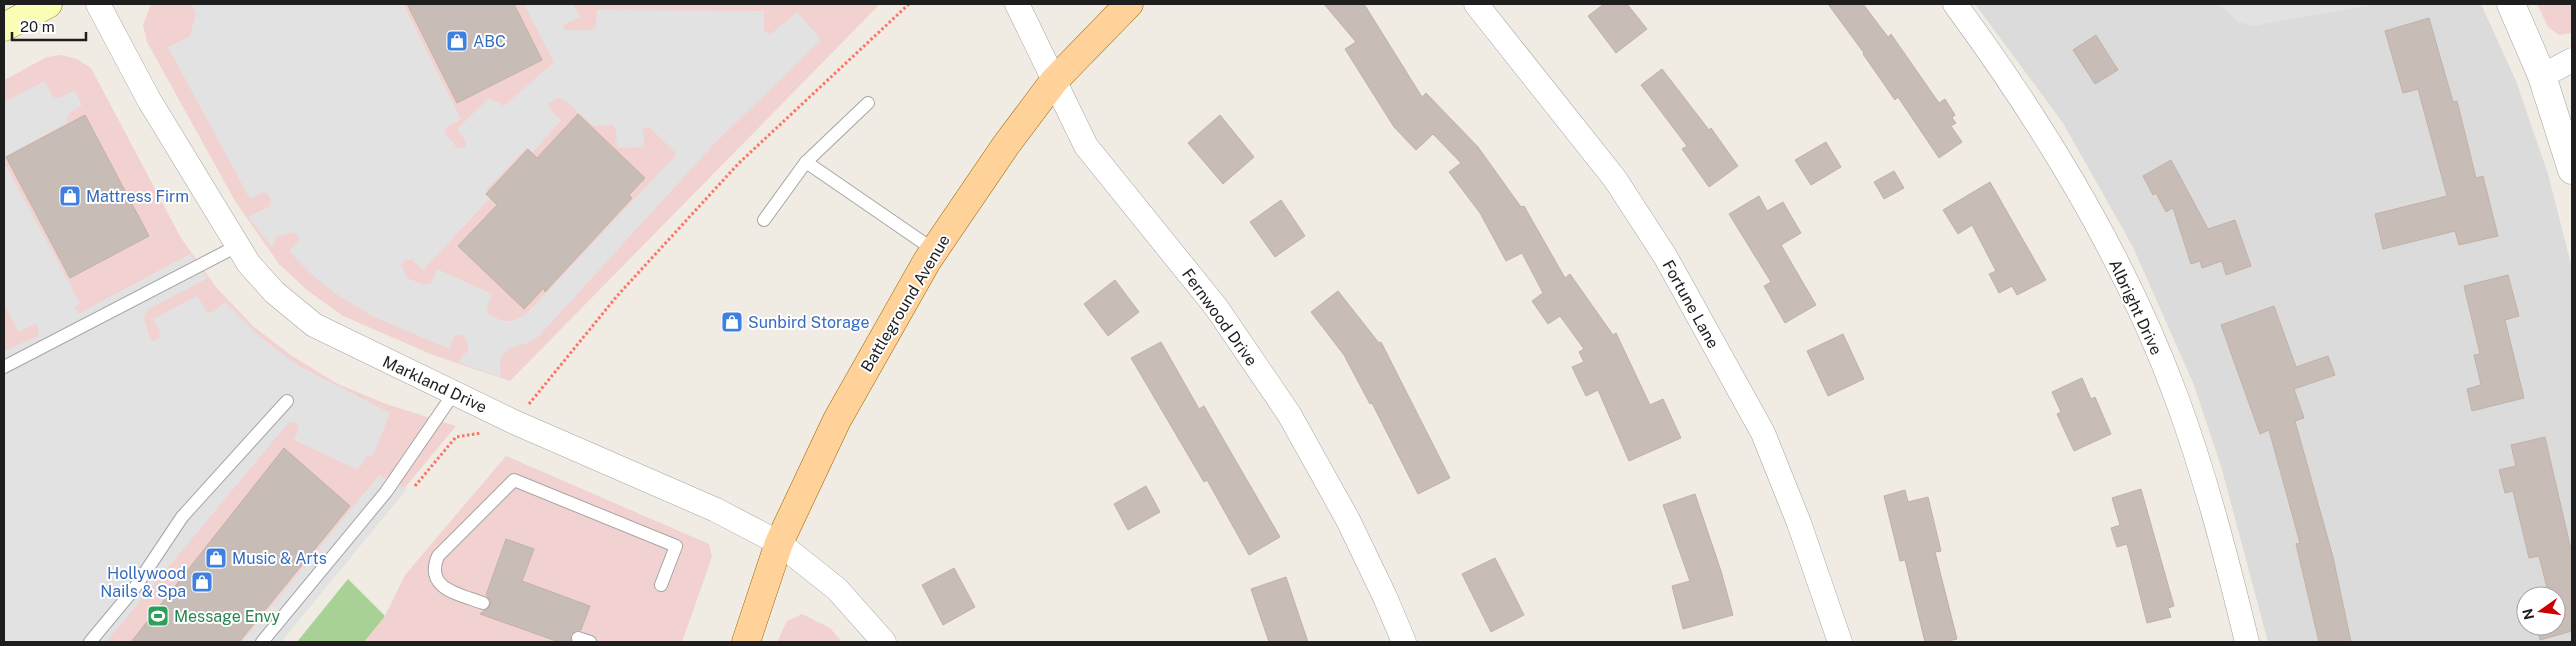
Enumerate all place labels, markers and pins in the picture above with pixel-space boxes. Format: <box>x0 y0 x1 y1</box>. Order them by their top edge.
shop icon: ABC <box>445 29 469 53</box>
place label: ABC <box>473 32 506 51</box>
shop icon: Mattress Firm <box>58 184 82 208</box>
place label: Mattress Firm <box>86 187 189 206</box>
shop icon: Sunbird Storage <box>720 310 744 334</box>
place label: Sunbird Storage <box>748 313 870 332</box>
shop icon: Music & Arts <box>204 546 228 570</box>
place label: Music & Arts <box>232 549 327 568</box>
place label: Hollywood Nails & Spa <box>100 564 186 601</box>
shop icon: Hollywood Nails & Spa <box>190 570 214 594</box>
sports icon: Message Envy <box>146 604 170 628</box>
place label: Message Envy <box>174 607 281 626</box>

